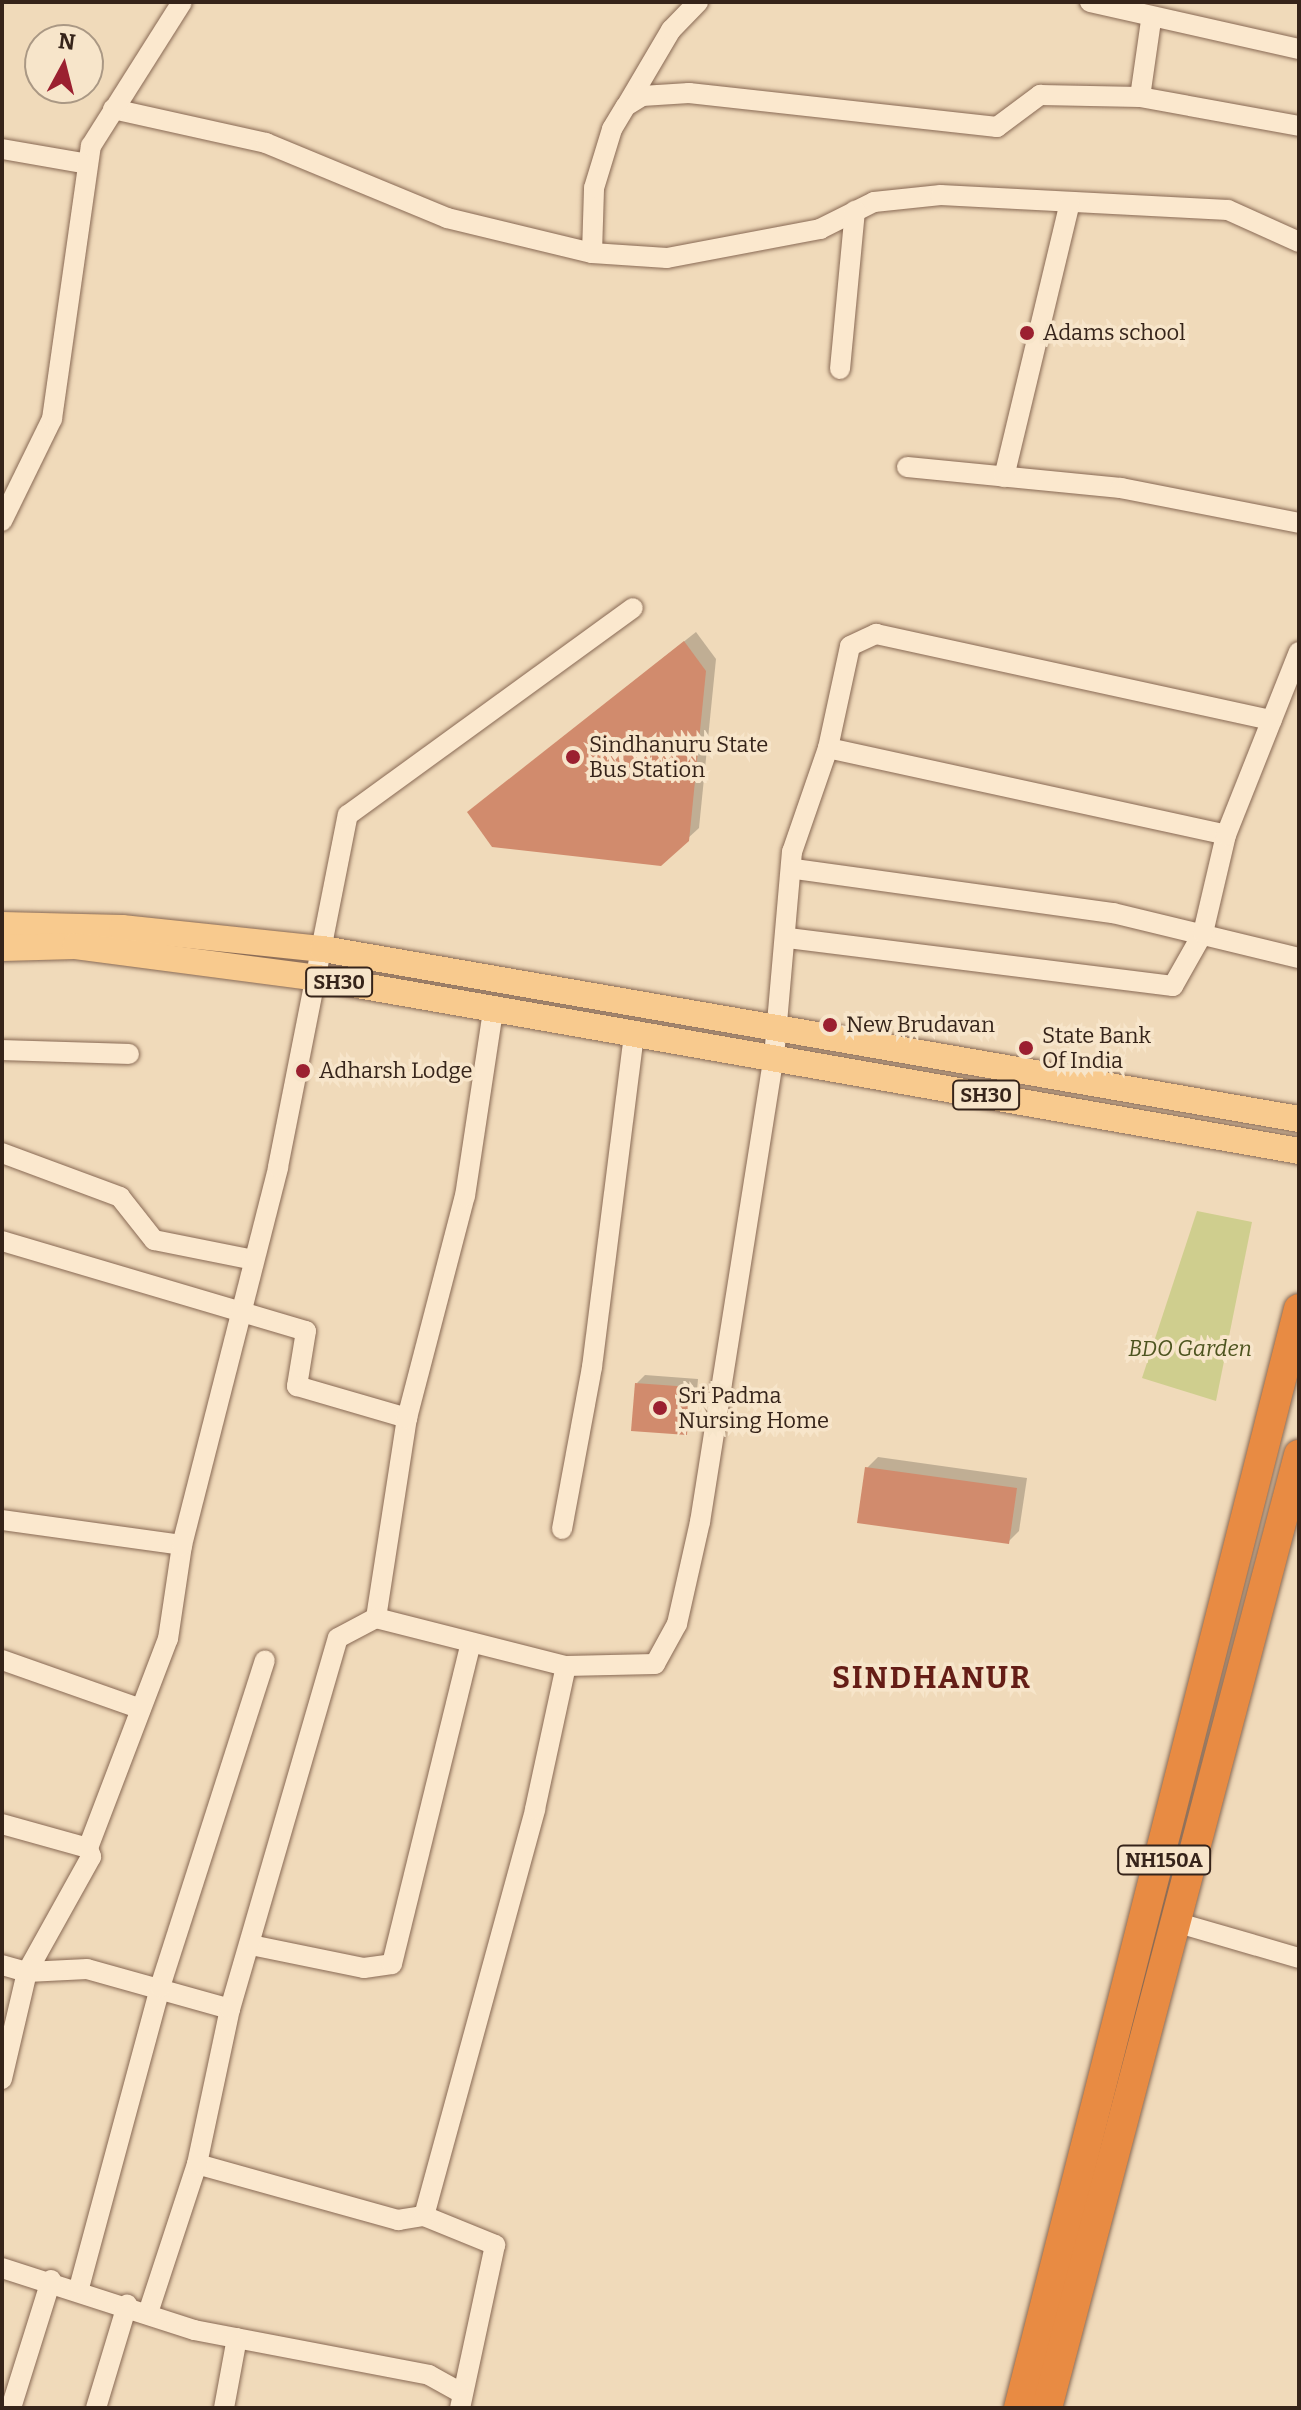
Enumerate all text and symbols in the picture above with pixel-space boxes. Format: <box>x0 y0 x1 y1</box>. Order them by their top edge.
north arrow <box>24 24 104 104</box>
text: N <box>57 27 77 56</box>
place label: Adams school <box>1043 320 1186 346</box>
marker: Adams school <box>1018 324 1036 342</box>
place label: Sindhanuru State Bus Station <box>589 731 768 782</box>
marker: Sindhanuru State Bus Station <box>564 748 582 766</box>
road number: SH30 <box>305 966 373 998</box>
place label: New Brudavan <box>846 1012 995 1038</box>
marker: New Brudavan <box>821 1016 839 1034</box>
place label: State Bank Of India <box>1042 1022 1151 1074</box>
marker: State Bank Of India <box>1017 1039 1035 1057</box>
place label: Adharsh Lodge <box>319 1058 473 1084</box>
marker: Adharsh Lodge <box>294 1062 312 1080</box>
road number: SH30 <box>952 1079 1020 1111</box>
park label: BDO Garden <box>1128 1336 1252 1362</box>
place label: Sri Padma Nursing Home <box>678 1382 829 1434</box>
marker: Sri Padma Nursing Home <box>649 1397 671 1419</box>
district label: SINDHANUR <box>832 1660 1032 1696</box>
road number: NH150A <box>1116 1844 1212 1876</box>

